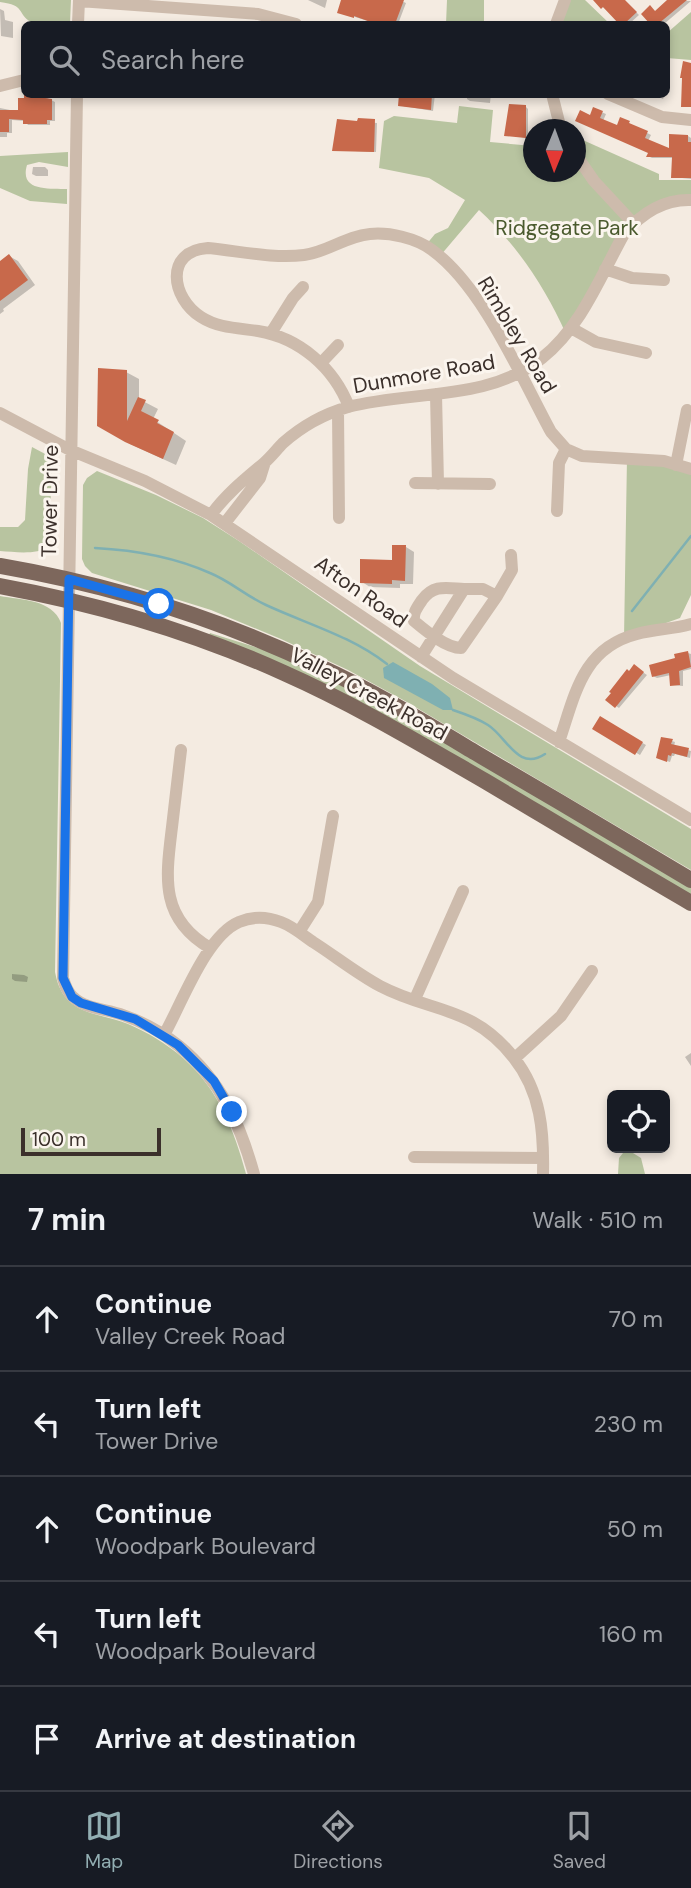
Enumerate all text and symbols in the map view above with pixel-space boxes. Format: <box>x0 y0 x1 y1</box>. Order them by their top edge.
search box <box>21 21 670 98</box>
icon: search <box>45 41 83 79</box>
text: Search here <box>101 43 244 77</box>
north arrow <box>523 119 586 182</box>
park label: Ridgegate Park <box>495 214 639 242</box>
street label: Rimbley Road <box>471 271 563 399</box>
street label: Dunmore Road <box>351 348 497 400</box>
street label: Tower Drive <box>35 444 65 558</box>
street label: Afton Road <box>309 550 413 634</box>
route start <box>143 588 174 619</box>
street label: Valley Creek Road <box>286 641 452 747</box>
map controls <box>607 1090 670 1153</box>
button: locate <box>607 1090 670 1153</box>
route end <box>216 1096 247 1127</box>
scale bar <box>21 1125 161 1157</box>
text: 100 m <box>32 1127 86 1152</box>
text: 7 min <box>28 1200 106 1239</box>
text: Walk · 510 m <box>532 1205 663 1235</box>
text: Continue <box>95 1287 212 1321</box>
icon: ahead <box>28 1300 66 1338</box>
text: 70 m <box>609 1304 663 1334</box>
text: Valley Creek Road <box>95 1321 285 1351</box>
text: Turn left <box>95 1392 202 1426</box>
icon: left <box>28 1405 66 1443</box>
text: 230 m <box>594 1409 663 1439</box>
text: Tower Drive <box>95 1426 218 1456</box>
text: Continue <box>95 1497 212 1531</box>
icon: ahead <box>28 1510 66 1548</box>
text: 50 m <box>607 1514 663 1544</box>
text: Woodpark Boulevard <box>95 1531 316 1561</box>
text: Turn left <box>95 1602 202 1636</box>
icon: left <box>28 1615 66 1653</box>
text: 160 m <box>599 1619 663 1649</box>
text: Woodpark Boulevard <box>95 1636 316 1666</box>
icon: arrive <box>28 1720 66 1758</box>
text: Arrive at destination <box>95 1722 356 1756</box>
tab: Map <box>85 1807 123 1874</box>
tab: Directions <box>293 1807 383 1874</box>
tab: Saved <box>553 1807 606 1874</box>

